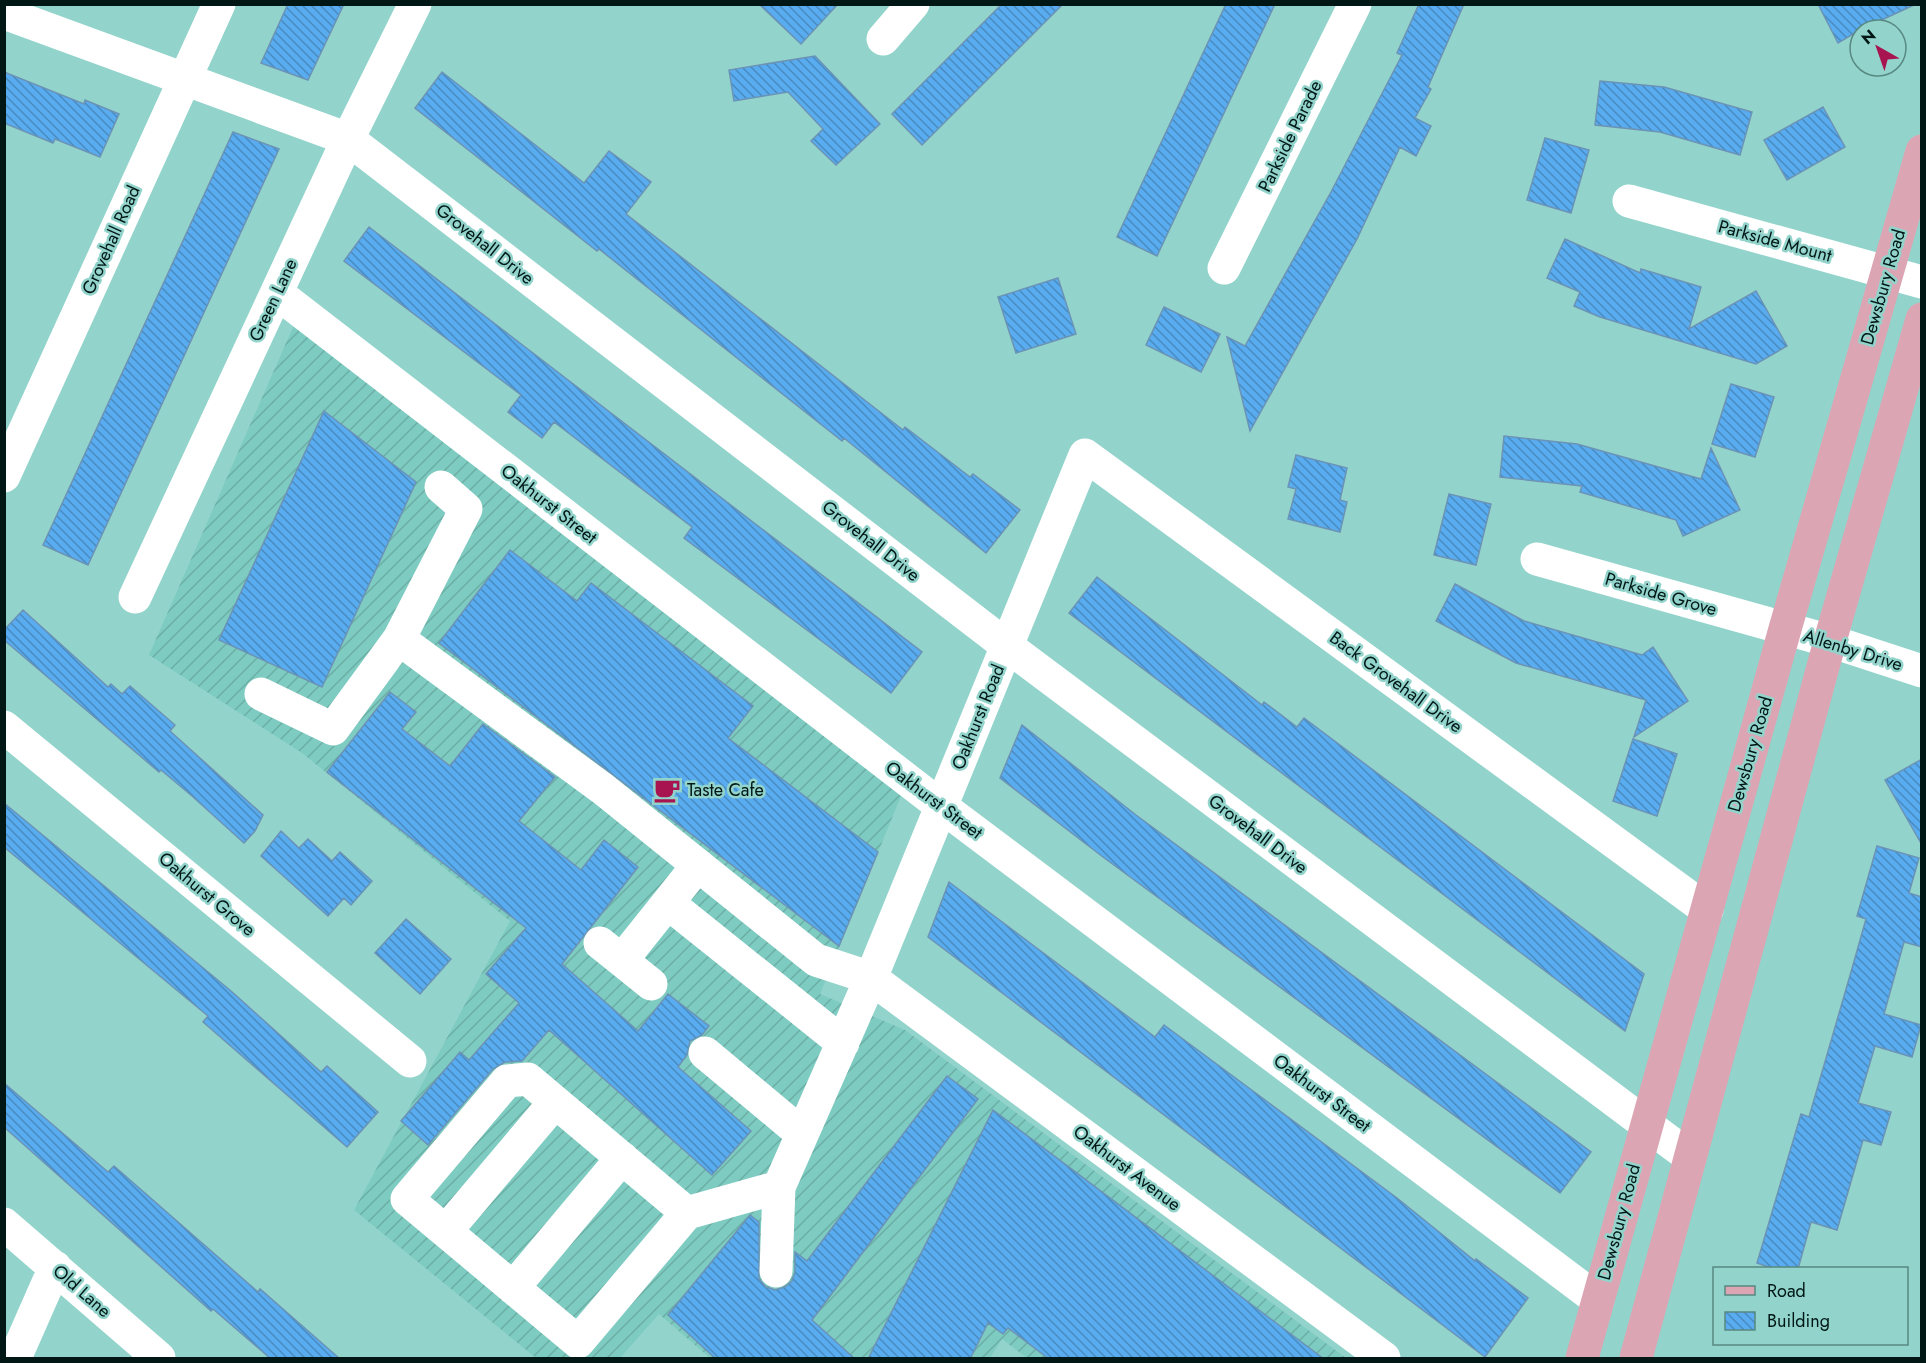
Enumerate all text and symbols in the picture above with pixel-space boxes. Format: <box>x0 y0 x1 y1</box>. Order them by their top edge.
north arrow <box>1848 18 1908 78</box>
text: N <box>1856 24 1881 50</box>
street label: Parkside Parade <box>1252 76 1328 196</box>
street label: Grovehall Road <box>75 181 147 299</box>
street label: Grovehall Drive <box>430 197 540 291</box>
street label: Parkside Mount <box>1715 213 1835 269</box>
street label: Dewsbury Road <box>1854 226 1912 348</box>
street label: Green Lane <box>242 254 304 346</box>
street label: Oakhurst Street <box>495 458 603 550</box>
street label: Grovehall Drive <box>816 494 926 588</box>
street label: Parkside Grove <box>1602 566 1720 622</box>
street label: Allenby Drive <box>1800 623 1906 677</box>
street label: Back Grovehall Drive <box>1324 625 1468 739</box>
street label: Oakhurst Road <box>945 660 1011 774</box>
street label: Dewsbury Road <box>1721 693 1779 815</box>
street label: Oakhurst Street <box>880 755 989 846</box>
cafe icon: Taste Cafe <box>652 775 682 805</box>
place label: Taste Cafe <box>687 777 764 803</box>
street label: Grovehall Drive <box>1203 788 1313 880</box>
street label: Oakhurst Grove <box>153 846 261 942</box>
street label: Oakhurst Street <box>1268 1048 1377 1139</box>
street label: Oakhurst Avenue <box>1068 1119 1186 1217</box>
street label: Dewsbury Road <box>1591 1161 1647 1283</box>
street label: Old Lane <box>47 1258 117 1324</box>
legend <box>1713 1267 1908 1345</box>
text: Road <box>1767 1278 1806 1304</box>
text: Building <box>1767 1308 1830 1334</box>

